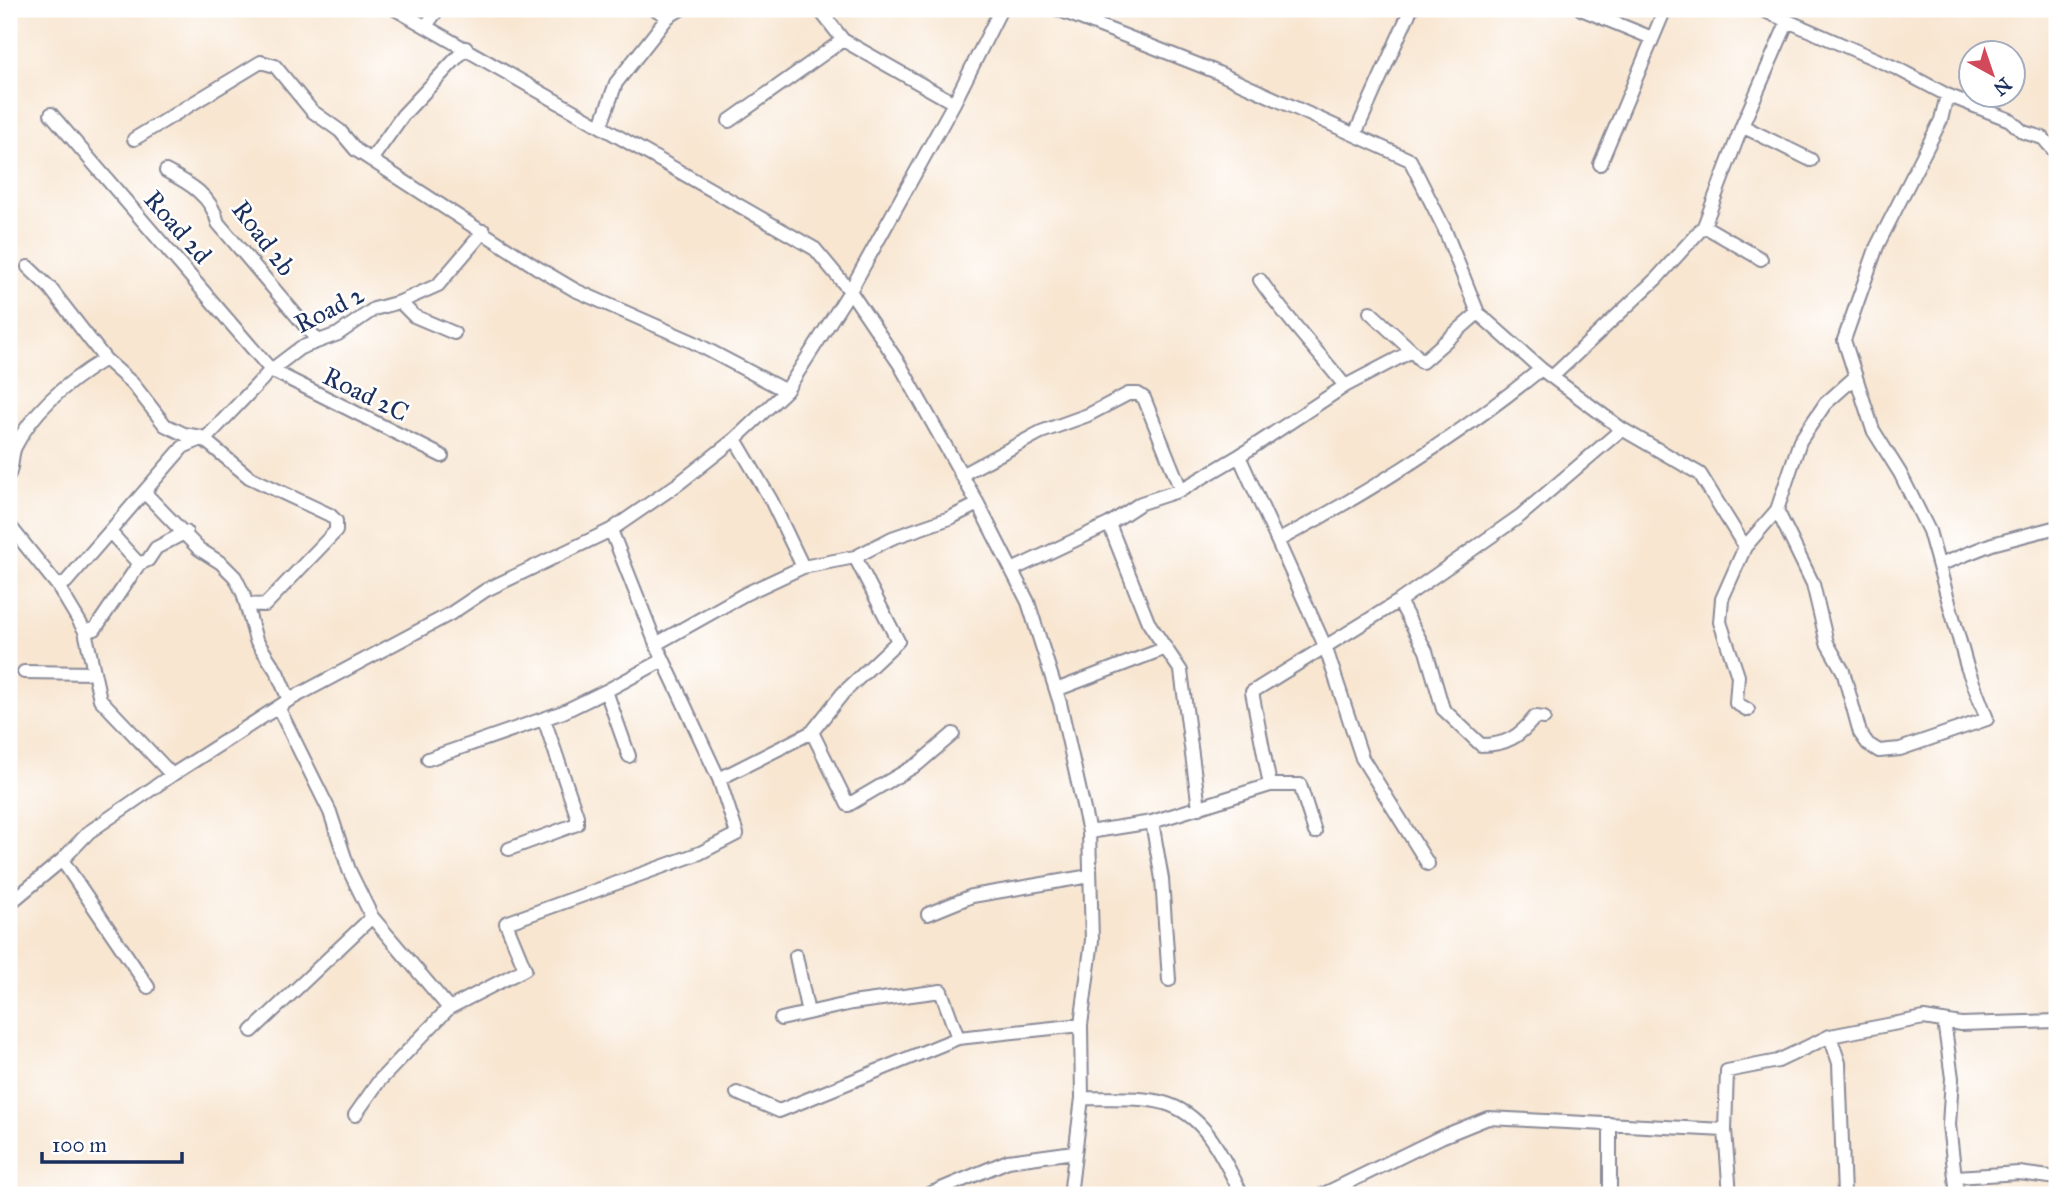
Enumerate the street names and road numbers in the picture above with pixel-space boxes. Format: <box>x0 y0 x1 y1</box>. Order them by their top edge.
street label: Road 2d <box>137 184 219 270</box>
street label: Road 2b <box>225 194 303 282</box>
street label: Road 2 <box>289 278 369 340</box>
street label: Road 2C <box>318 360 414 428</box>

